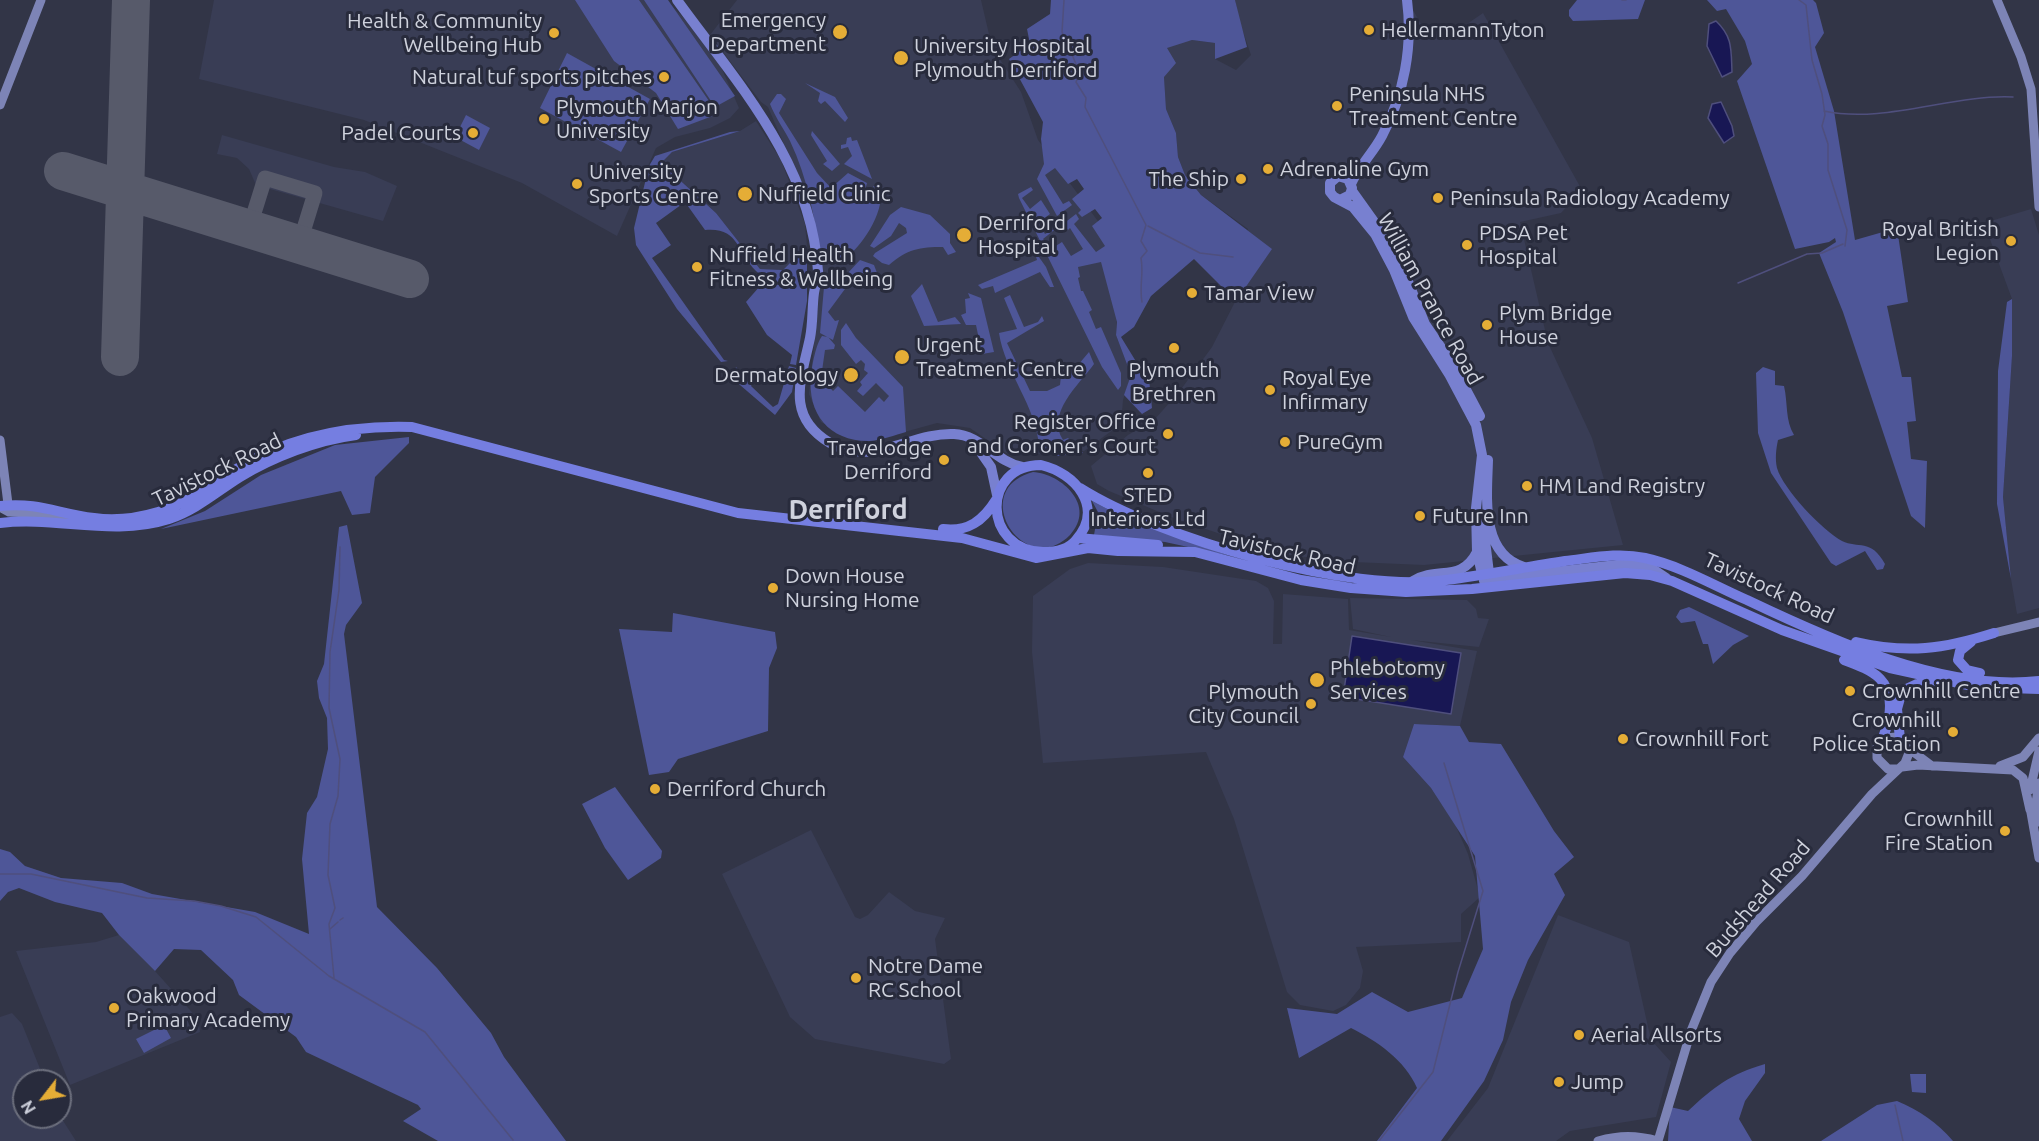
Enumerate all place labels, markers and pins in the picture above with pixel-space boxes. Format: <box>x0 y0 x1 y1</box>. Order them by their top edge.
place label: Emergency Department <box>710 7 826 57</box>
place label: Health & Community Wellbeing Hub <box>347 8 542 58</box>
place label: HellermannTyton <box>1381 17 1545 43</box>
marker: Emergency Department <box>831 23 849 41</box>
marker: HellermannTyton <box>1362 23 1376 37</box>
marker: Health & Community Wellbeing Hub <box>547 26 561 40</box>
place label: University Hospital Plymouth Derriford <box>914 33 1098 83</box>
marker: University Hospital Plymouth Derriford <box>892 49 910 67</box>
place label: Natural tuf sports pitches <box>412 64 652 90</box>
marker: Natural tuf sports pitches <box>657 70 671 84</box>
place label: Peninsula NHS Treatment Centre <box>1349 81 1518 131</box>
place label: Plymouth Marjon University <box>556 94 718 144</box>
marker: Peninsula NHS Treatment Centre <box>1330 99 1344 113</box>
marker: Plymouth Marjon University <box>537 112 551 126</box>
place label: Padel Courts <box>341 120 461 146</box>
marker: Padel Courts <box>466 126 480 140</box>
place label: Adrenaline Gym <box>1280 156 1429 182</box>
place label: University Sports Centre <box>589 159 719 209</box>
marker: Adrenaline Gym <box>1261 162 1275 176</box>
place label: The Ship <box>1149 166 1229 192</box>
marker: The Ship <box>1234 172 1248 186</box>
marker: University Sports Centre <box>570 177 584 191</box>
place label: Nuffield Clinic <box>758 181 891 207</box>
marker: Nuffield Clinic <box>736 185 754 203</box>
place label: Peninsula Radiology Academy <box>1450 185 1730 211</box>
marker: Peninsula Radiology Academy <box>1431 191 1445 205</box>
place label: Derriford Hospital <box>978 210 1066 260</box>
place label: Royal British Legion <box>1882 216 1999 266</box>
place label: PDSA Pet Hospital <box>1479 220 1568 270</box>
marker: Derriford Hospital <box>955 226 973 244</box>
marker: Royal British Legion <box>2004 234 2018 248</box>
marker: PDSA Pet Hospital <box>1460 238 1474 252</box>
place label: Nuffield Health Fitness & Wellbeing <box>709 242 893 292</box>
marker: Nuffield Health Fitness & Wellbeing <box>690 260 704 274</box>
place label: Tamar View <box>1204 280 1314 306</box>
marker: Tamar View <box>1185 286 1199 300</box>
place label: Plym Bridge House <box>1499 300 1612 350</box>
marker: Plym Bridge House <box>1480 318 1494 332</box>
place label: Urgent Treatment Centre <box>916 332 1085 382</box>
marker: Plymouth Brethren <box>1167 341 1181 355</box>
marker: Urgent Treatment Centre <box>893 348 911 366</box>
place label: Plymouth Brethren <box>1129 357 1219 407</box>
place label: Dermatology <box>714 362 838 388</box>
place label: Royal Eye Infirmary <box>1282 365 1372 415</box>
marker: Dermatology <box>842 366 860 384</box>
marker: Royal Eye Infirmary <box>1263 383 1277 397</box>
place label: Register Office and Coroner's Court <box>967 409 1156 459</box>
marker: Register Office and Coroner's Court <box>1161 427 1175 441</box>
place label: PureGym <box>1297 429 1383 455</box>
place label: Travelodge Derriford <box>827 435 932 485</box>
marker: PureGym <box>1278 435 1292 449</box>
marker: Travelodge Derriford <box>937 453 951 467</box>
marker: STED Interiors Ltd <box>1141 466 1155 480</box>
place label: HM Land Registry <box>1539 473 1705 499</box>
marker: HM Land Registry <box>1520 479 1534 493</box>
place label: STED Interiors Ltd <box>1090 482 1206 532</box>
place label: Future Inn <box>1432 503 1529 529</box>
marker: Future Inn <box>1413 509 1427 523</box>
place label: Down House Nursing Home <box>785 563 920 613</box>
marker: Down House Nursing Home <box>766 581 780 595</box>
place label: Phlebotomy Services <box>1330 655 1445 705</box>
marker: Phlebotomy Services <box>1308 671 1326 689</box>
place label: Crownhill Centre <box>1862 678 2020 704</box>
place label: Plymouth City Council <box>1188 679 1299 729</box>
marker: Crownhill Centre <box>1843 684 1857 698</box>
marker: Plymouth City Council <box>1304 697 1318 711</box>
place label: Crownhill Police Station <box>1812 707 1941 757</box>
marker: Crownhill Police Station <box>1946 725 1960 739</box>
place label: Crownhill Fort <box>1635 726 1769 752</box>
marker: Crownhill Fort <box>1616 732 1630 746</box>
place label: Derriford Church <box>667 776 826 802</box>
marker: Derriford Church <box>648 782 662 796</box>
place label: Crownhill Fire Station <box>1885 806 1993 856</box>
marker: Crownhill Fire Station <box>1998 824 2012 838</box>
place label: Notre Dame RC School <box>868 953 983 1003</box>
marker: Notre Dame RC School <box>849 971 863 985</box>
place label: Oakwood Primary Academy <box>126 983 290 1033</box>
marker: Oakwood Primary Academy <box>107 1001 121 1015</box>
place label: Aerial Allsorts <box>1591 1022 1722 1048</box>
marker: Aerial Allsorts <box>1572 1028 1586 1042</box>
place label: Jump <box>1571 1069 1624 1095</box>
marker: Jump <box>1552 1075 1566 1089</box>

